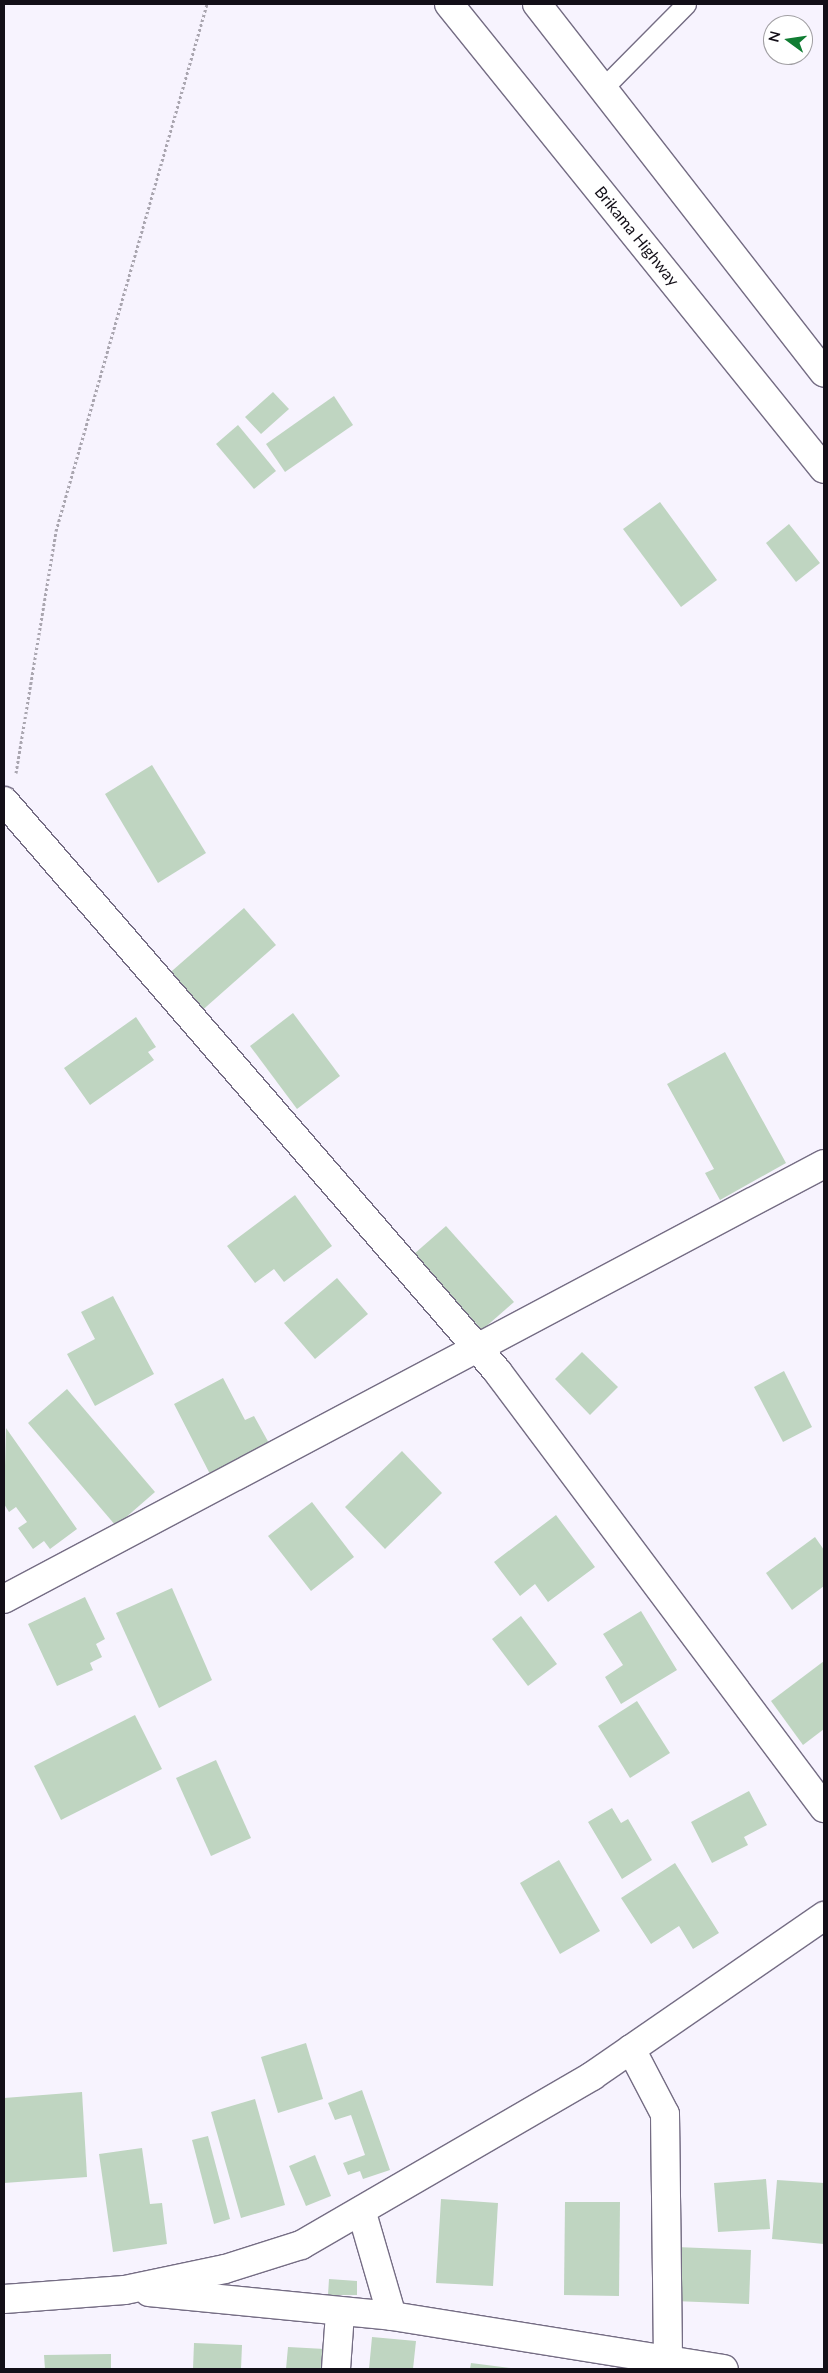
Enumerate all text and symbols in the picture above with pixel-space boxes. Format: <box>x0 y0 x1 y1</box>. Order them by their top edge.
north arrow <box>763 15 813 65</box>
text: N <box>764 29 783 44</box>
street label: Brikama Highway <box>591 182 683 290</box>

